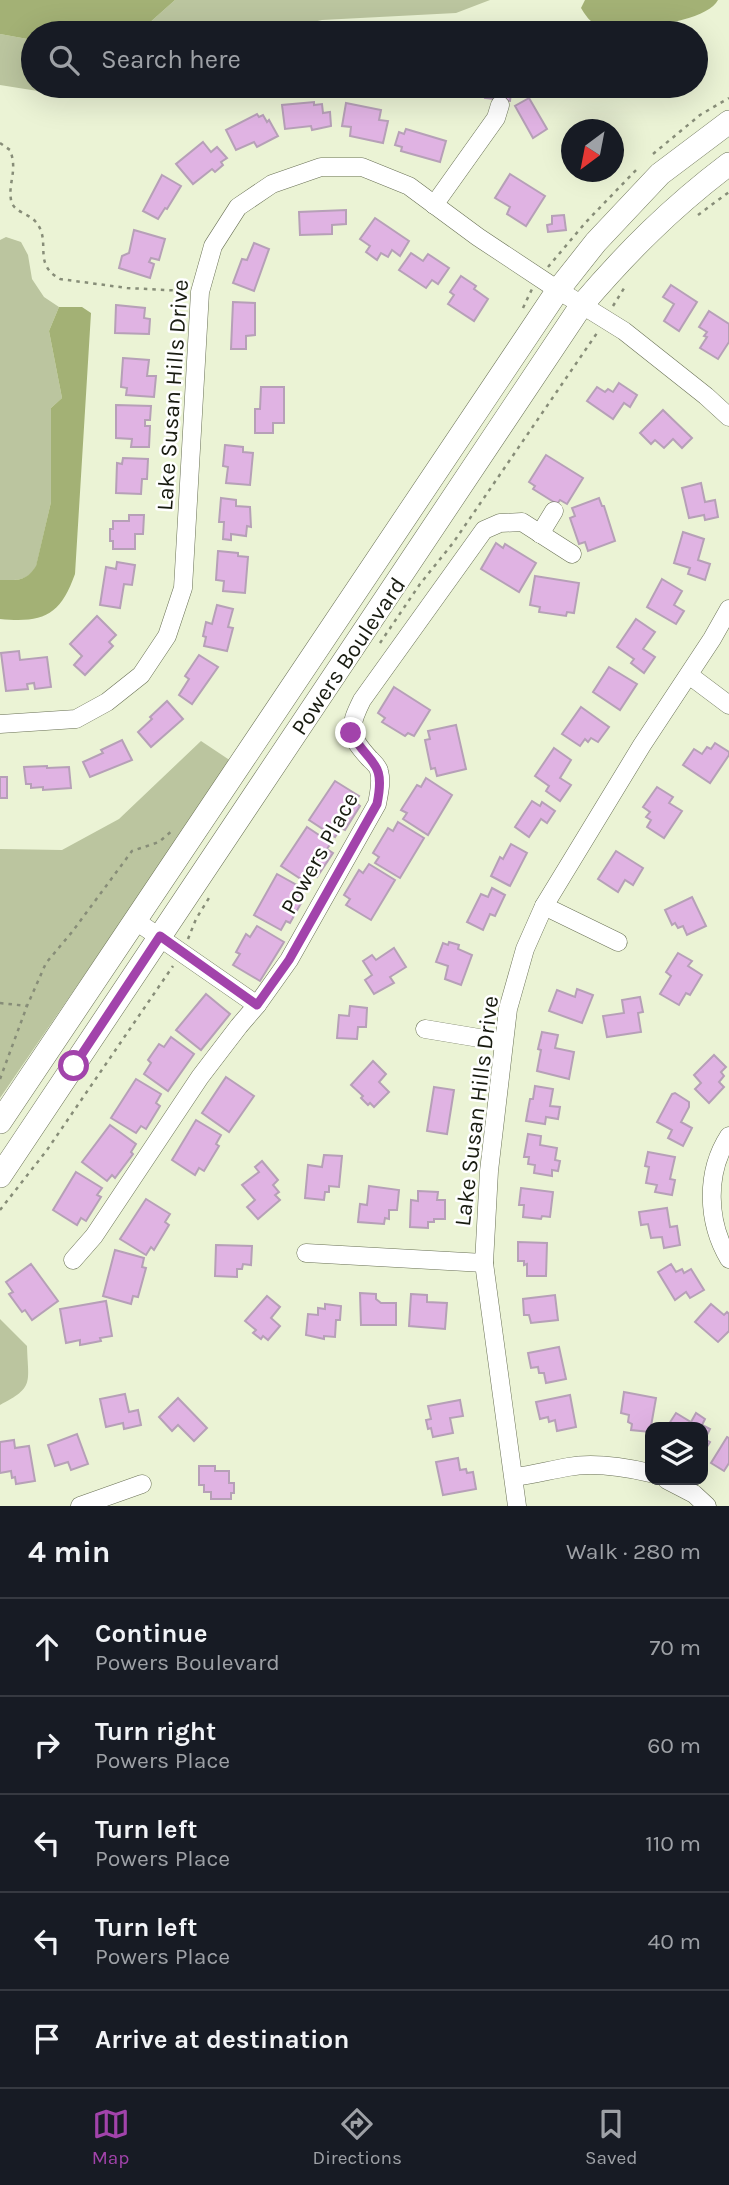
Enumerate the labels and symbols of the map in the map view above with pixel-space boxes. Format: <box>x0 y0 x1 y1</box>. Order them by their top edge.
north arrow <box>561 119 624 182</box>
street label: Lake Susan Hills Drive <box>151 278 194 512</box>
street label: Powers Boulevard <box>286 572 411 740</box>
route end <box>335 717 366 748</box>
street label: Powers Place <box>275 788 364 919</box>
street label: Lake Susan Hills Drive <box>449 994 504 1228</box>
route start <box>58 1050 89 1081</box>

